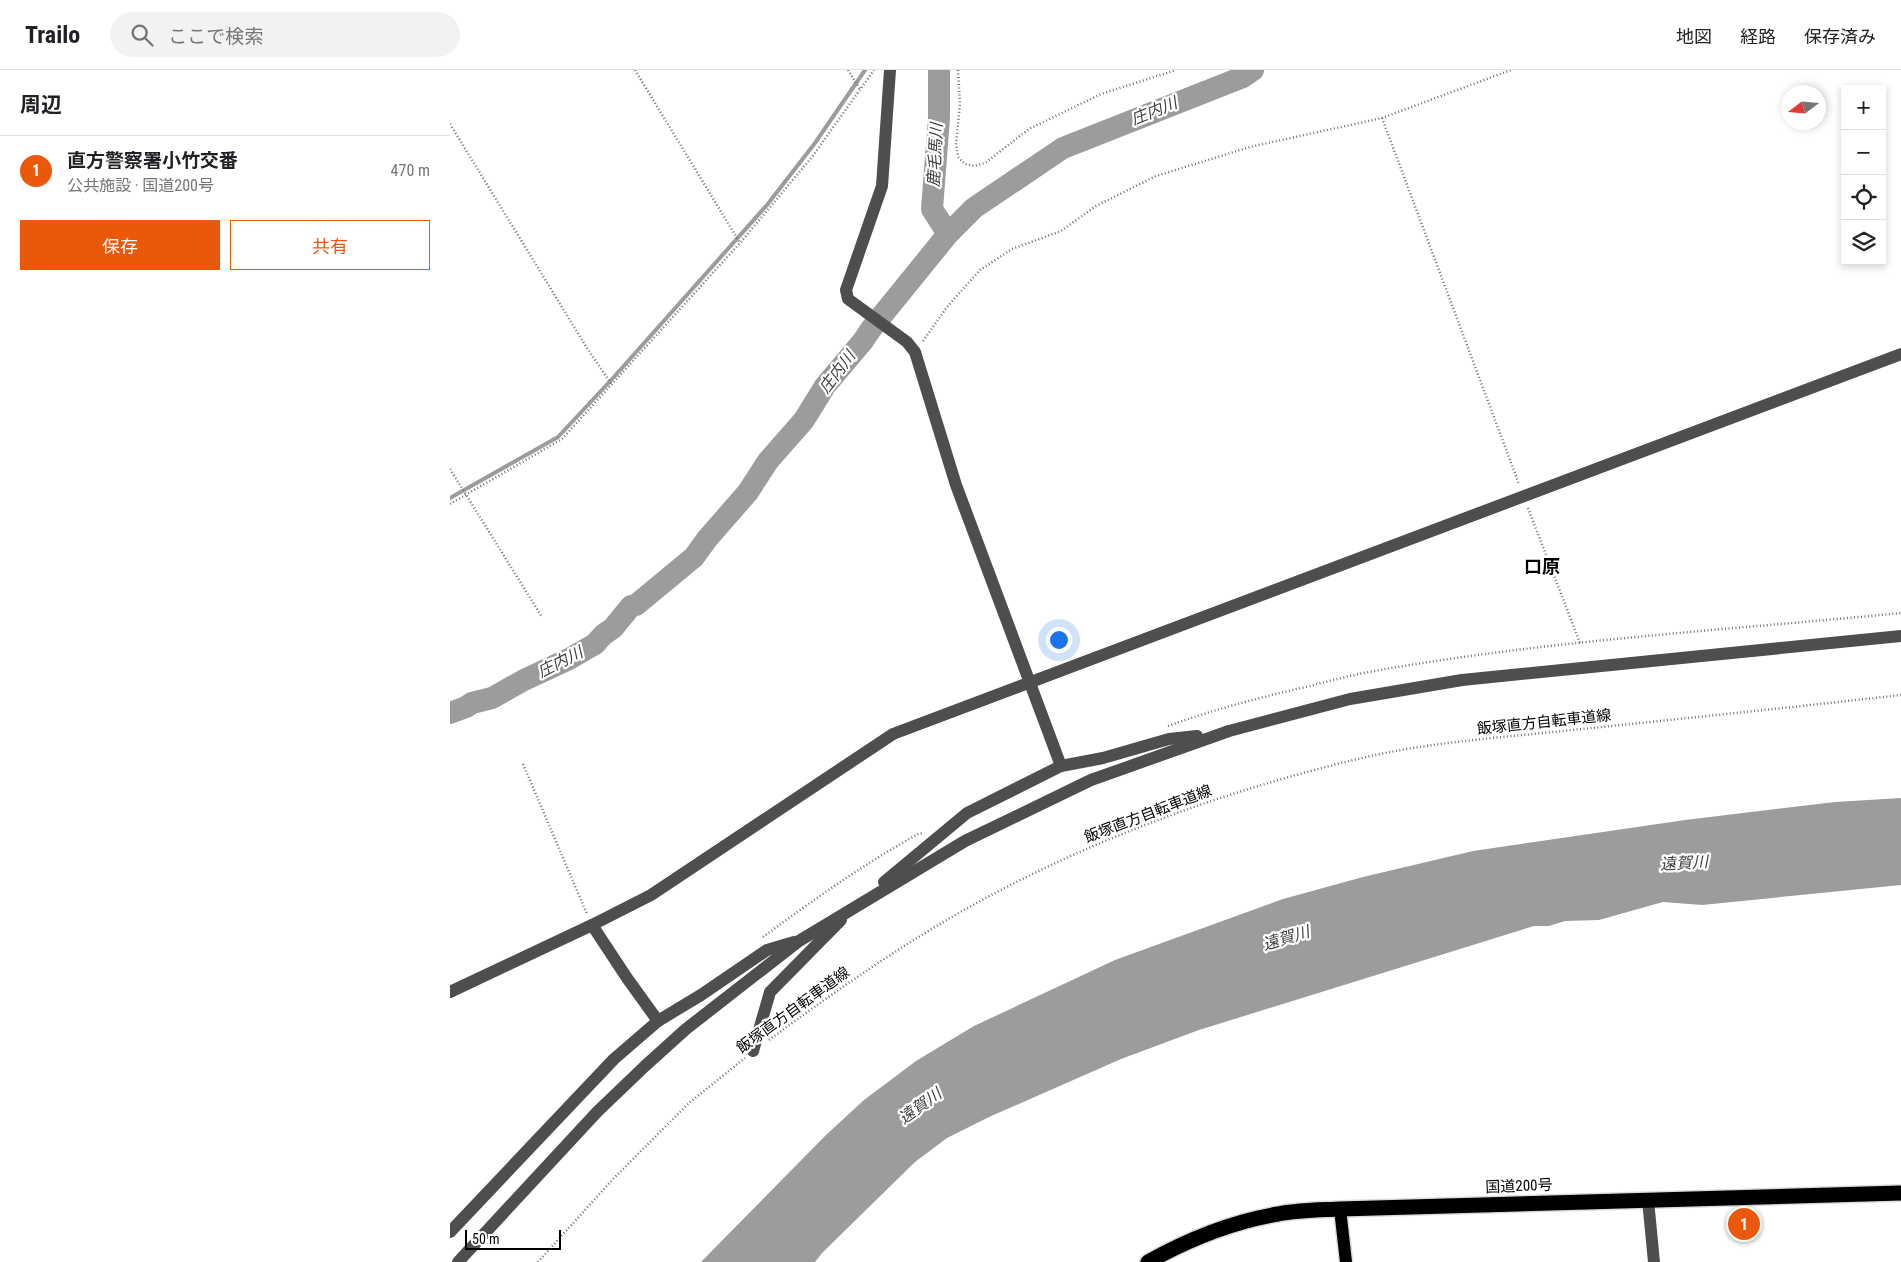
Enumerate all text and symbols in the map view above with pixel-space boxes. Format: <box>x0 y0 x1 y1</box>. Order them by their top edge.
search box <box>110 12 460 57</box>
text: Trailo <box>25 21 80 49</box>
icon: search <box>128 21 156 49</box>
text: ここで検索 <box>168 25 263 48</box>
text: 地図 <box>1676 26 1712 47</box>
text: 経路 <box>1740 26 1776 47</box>
text: 保存済み <box>1804 26 1876 47</box>
north arrow <box>1781 85 1826 130</box>
map controls <box>1841 85 1886 265</box>
button: + <box>1841 85 1886 130</box>
water label: 庄内川 <box>1128 92 1182 129</box>
text: 周辺 <box>20 93 62 117</box>
water label: 鹿毛馬川 <box>924 121 946 187</box>
button: − <box>1841 130 1886 175</box>
text: 直方警察署小竹交番 <box>67 149 238 172</box>
text: 1 <box>32 161 40 180</box>
text: 470 m <box>391 161 430 180</box>
button: locate <box>1841 175 1886 220</box>
text: 公共施設 · 国道200号 <box>67 176 214 195</box>
button: 保存 <box>20 220 220 270</box>
button: 共有 <box>230 220 430 270</box>
button: layers <box>1841 220 1886 265</box>
water label: 庄内川 <box>815 346 860 397</box>
district label: 口原 <box>1524 556 1560 577</box>
your location <box>1046 627 1072 653</box>
water label: 庄内川 <box>534 642 587 681</box>
street label: 飯塚直方自転車道線 <box>1476 706 1612 738</box>
street label: 飯塚直方自転車道線 <box>1082 781 1214 847</box>
water label: 遠賀川 <box>1660 852 1710 874</box>
water label: 遠賀川 <box>1260 921 1314 954</box>
street label: 飯塚直方自転車道線 <box>733 963 853 1057</box>
water label: 遠賀川 <box>895 1083 947 1128</box>
street label: 国道200号 <box>1485 1176 1553 1196</box>
pin: 1 <box>1728 1205 1760 1243</box>
scale bar <box>465 1227 561 1250</box>
text: 50 m <box>472 1231 500 1247</box>

